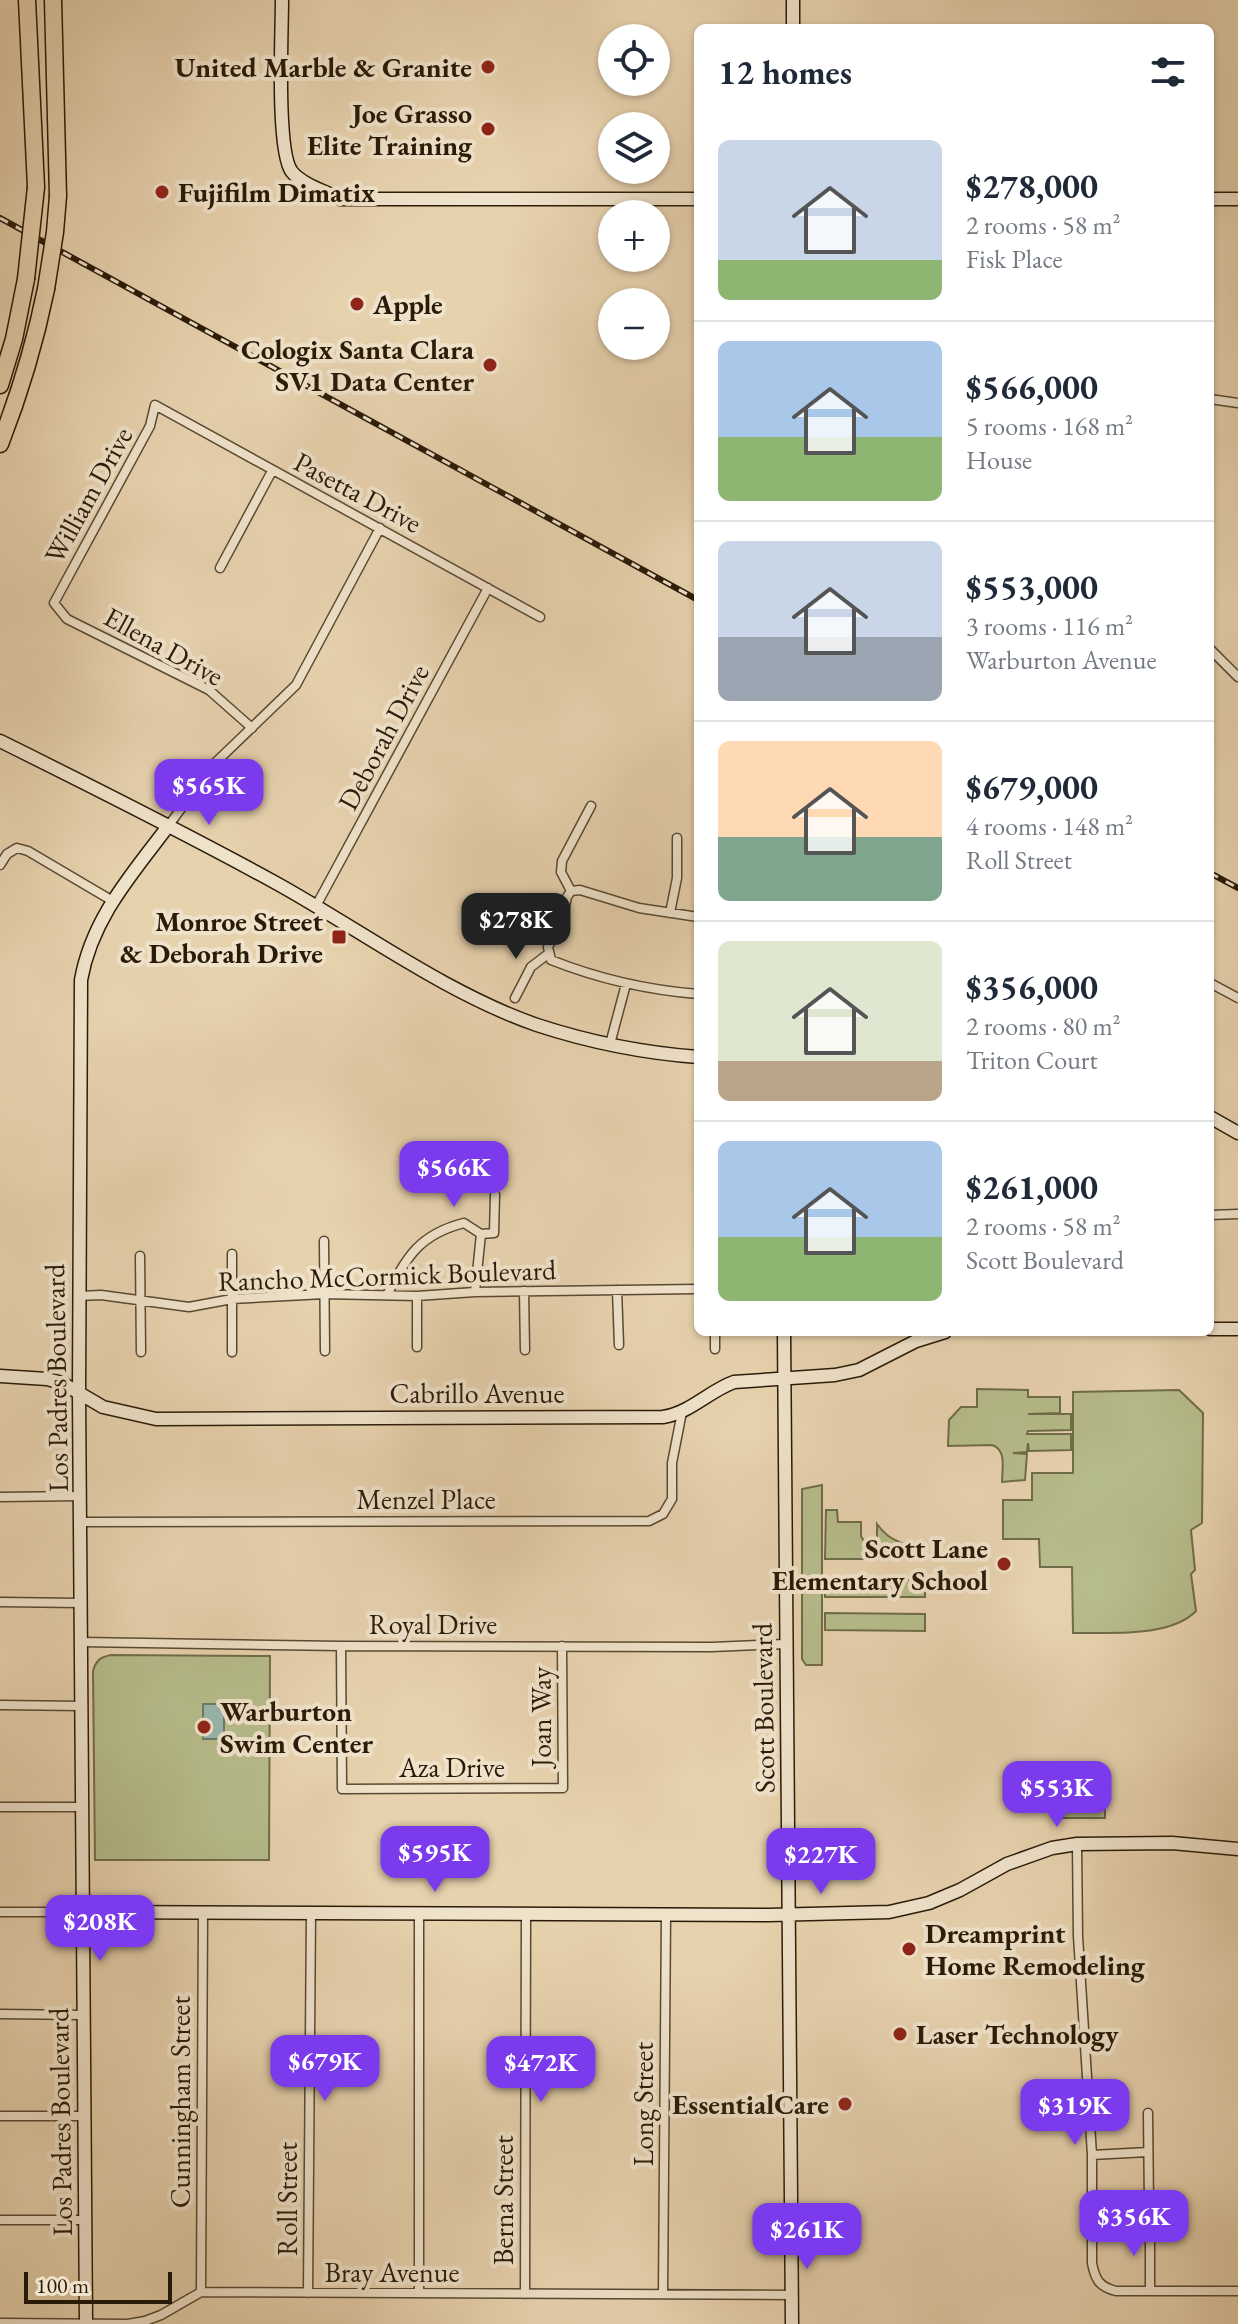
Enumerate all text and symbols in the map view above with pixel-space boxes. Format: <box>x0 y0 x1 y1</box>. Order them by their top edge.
map controls <box>598 24 670 360</box>
button: locate <box>598 24 670 96</box>
place label: United Marble & Granite <box>175 49 472 85</box>
text: 12 homes <box>718 50 852 94</box>
icon: filters <box>1146 50 1190 94</box>
marker: United Marble & Granite <box>479 58 497 76</box>
place label: Joe Grasso Elite Training <box>307 95 473 163</box>
button: layers <box>598 112 670 184</box>
marker: Joe Grasso Elite Training <box>479 120 497 138</box>
text: $278,000 <box>966 164 1098 208</box>
icon: home <box>782 172 878 268</box>
place label: Fujifilm Dimatix <box>178 174 375 210</box>
marker: Fujifilm Dimatix <box>153 183 171 201</box>
button: + <box>598 200 670 272</box>
text: 2 rooms · 58 m² <box>966 208 1121 242</box>
text: Fisk Place <box>966 242 1063 276</box>
place label: Apple <box>372 286 443 322</box>
button: − <box>598 288 670 360</box>
marker: Apple <box>348 295 366 313</box>
place label: Cologix Santa Clara SV1 Data Center <box>241 331 475 399</box>
marker: Cologix Santa Clara SV1 Data Center <box>481 356 499 374</box>
text: $566,000 <box>966 365 1098 409</box>
icon: home <box>782 373 878 469</box>
text: 5 rooms · 168 m² <box>966 409 1133 443</box>
street label: William Drive <box>36 420 140 570</box>
street label: Pasetta Drive <box>288 443 428 541</box>
text: House <box>966 443 1032 477</box>
text: $553,000 <box>966 565 1098 609</box>
icon: home <box>782 573 878 669</box>
street label: Ellena Drive <box>98 598 230 694</box>
text: 3 rooms · 116 m² <box>966 609 1133 643</box>
text: Warburton Avenue <box>966 643 1157 677</box>
street label: Deborah Drive <box>329 658 437 816</box>
pin: $565K <box>153 759 265 827</box>
text: $679,000 <box>966 765 1098 809</box>
text: $565K <box>172 768 246 802</box>
icon: home <box>782 773 878 869</box>
text: 4 rooms · 148 m² <box>966 809 1133 843</box>
text: Roll Street <box>966 843 1072 877</box>
pin: $278K <box>460 893 572 961</box>
text: $278K <box>479 902 553 936</box>
place label: Monroe Street & Deborah Drive <box>120 903 323 971</box>
marker: Monroe Street & Deborah Drive <box>330 928 348 946</box>
text: $356,000 <box>966 965 1098 1009</box>
icon: home <box>782 973 878 1069</box>
text: 2 rooms · 80 m² <box>966 1009 1121 1043</box>
text: Triton Court <box>966 1043 1098 1077</box>
pin: $566K <box>398 1141 510 1209</box>
text: $566K <box>417 1150 491 1184</box>
text: $261,000 <box>966 1165 1098 1209</box>
icon: home <box>782 1173 878 1269</box>
text: 2 rooms · 58 m² <box>966 1209 1121 1243</box>
text: Scott Boulevard <box>966 1243 1124 1277</box>
street label: Rancho McCormick Boulevard <box>217 1251 558 1299</box>
street label: Los Padres Boulevard <box>36 1263 76 1492</box>
street label: Cabrillo Avenue <box>390 1375 565 1411</box>
street label: Menzel Place <box>356 1481 496 1517</box>
place label: Scott Lane Elementary School <box>772 1530 988 1598</box>
marker: Scott Lane Elementary School <box>995 1555 1013 1573</box>
street label: Royal Drive <box>369 1606 497 1642</box>
street label: Scott Boulevard <box>744 1622 782 1793</box>
street label: Joan Way <box>523 1666 559 1769</box>
place label: Warburton Swim Center <box>220 1693 373 1761</box>
marker: Warburton Swim Center <box>195 1718 213 1736</box>
street label: Aza Drive <box>398 1749 505 1785</box>
pin: $553K <box>1001 1761 1113 1829</box>
text: $553K <box>1020 1770 1094 1804</box>
pin: $595K <box>379 1826 491 1894</box>
pin: $227K <box>765 1828 877 1896</box>
text: $595K <box>398 1835 472 1869</box>
text: $227K <box>784 1837 858 1871</box>
pin: $208K <box>44 1895 156 1963</box>
text: $208K <box>63 1904 137 1938</box>
place label: Dreamprint Home Remodeling <box>925 1915 1146 1983</box>
marker: Dreamprint Home Remodeling <box>900 1940 918 1958</box>
street label: Cunningham Street <box>162 1996 198 2208</box>
street label: Los Padres Boulevard <box>40 2007 80 2236</box>
place label: Laser Technology <box>916 2016 1119 2052</box>
marker: Laser Technology <box>891 2025 909 2043</box>
pin: $679K <box>269 2035 381 2103</box>
pin: $472K <box>485 2036 597 2104</box>
street label: Long Street <box>625 2042 661 2166</box>
text: $679K <box>288 2044 362 2078</box>
text: $472K <box>504 2045 578 2079</box>
pin: $319K <box>1019 2079 1131 2147</box>
place label: EssentialCare <box>672 2086 829 2122</box>
text: $319K <box>1038 2088 1112 2122</box>
marker: EssentialCare <box>836 2095 854 2113</box>
street label: Berna Street <box>485 2135 521 2265</box>
street label: Roll Street <box>269 2142 305 2256</box>
pin: $356K <box>1078 2190 1190 2258</box>
text: $356K <box>1097 2199 1171 2233</box>
pin: $261K <box>751 2203 863 2271</box>
text: $261K <box>770 2212 844 2246</box>
street label: Bray Avenue <box>325 2254 460 2290</box>
scale bar <box>24 2268 172 2304</box>
text: 100 m <box>36 2271 89 2300</box>

